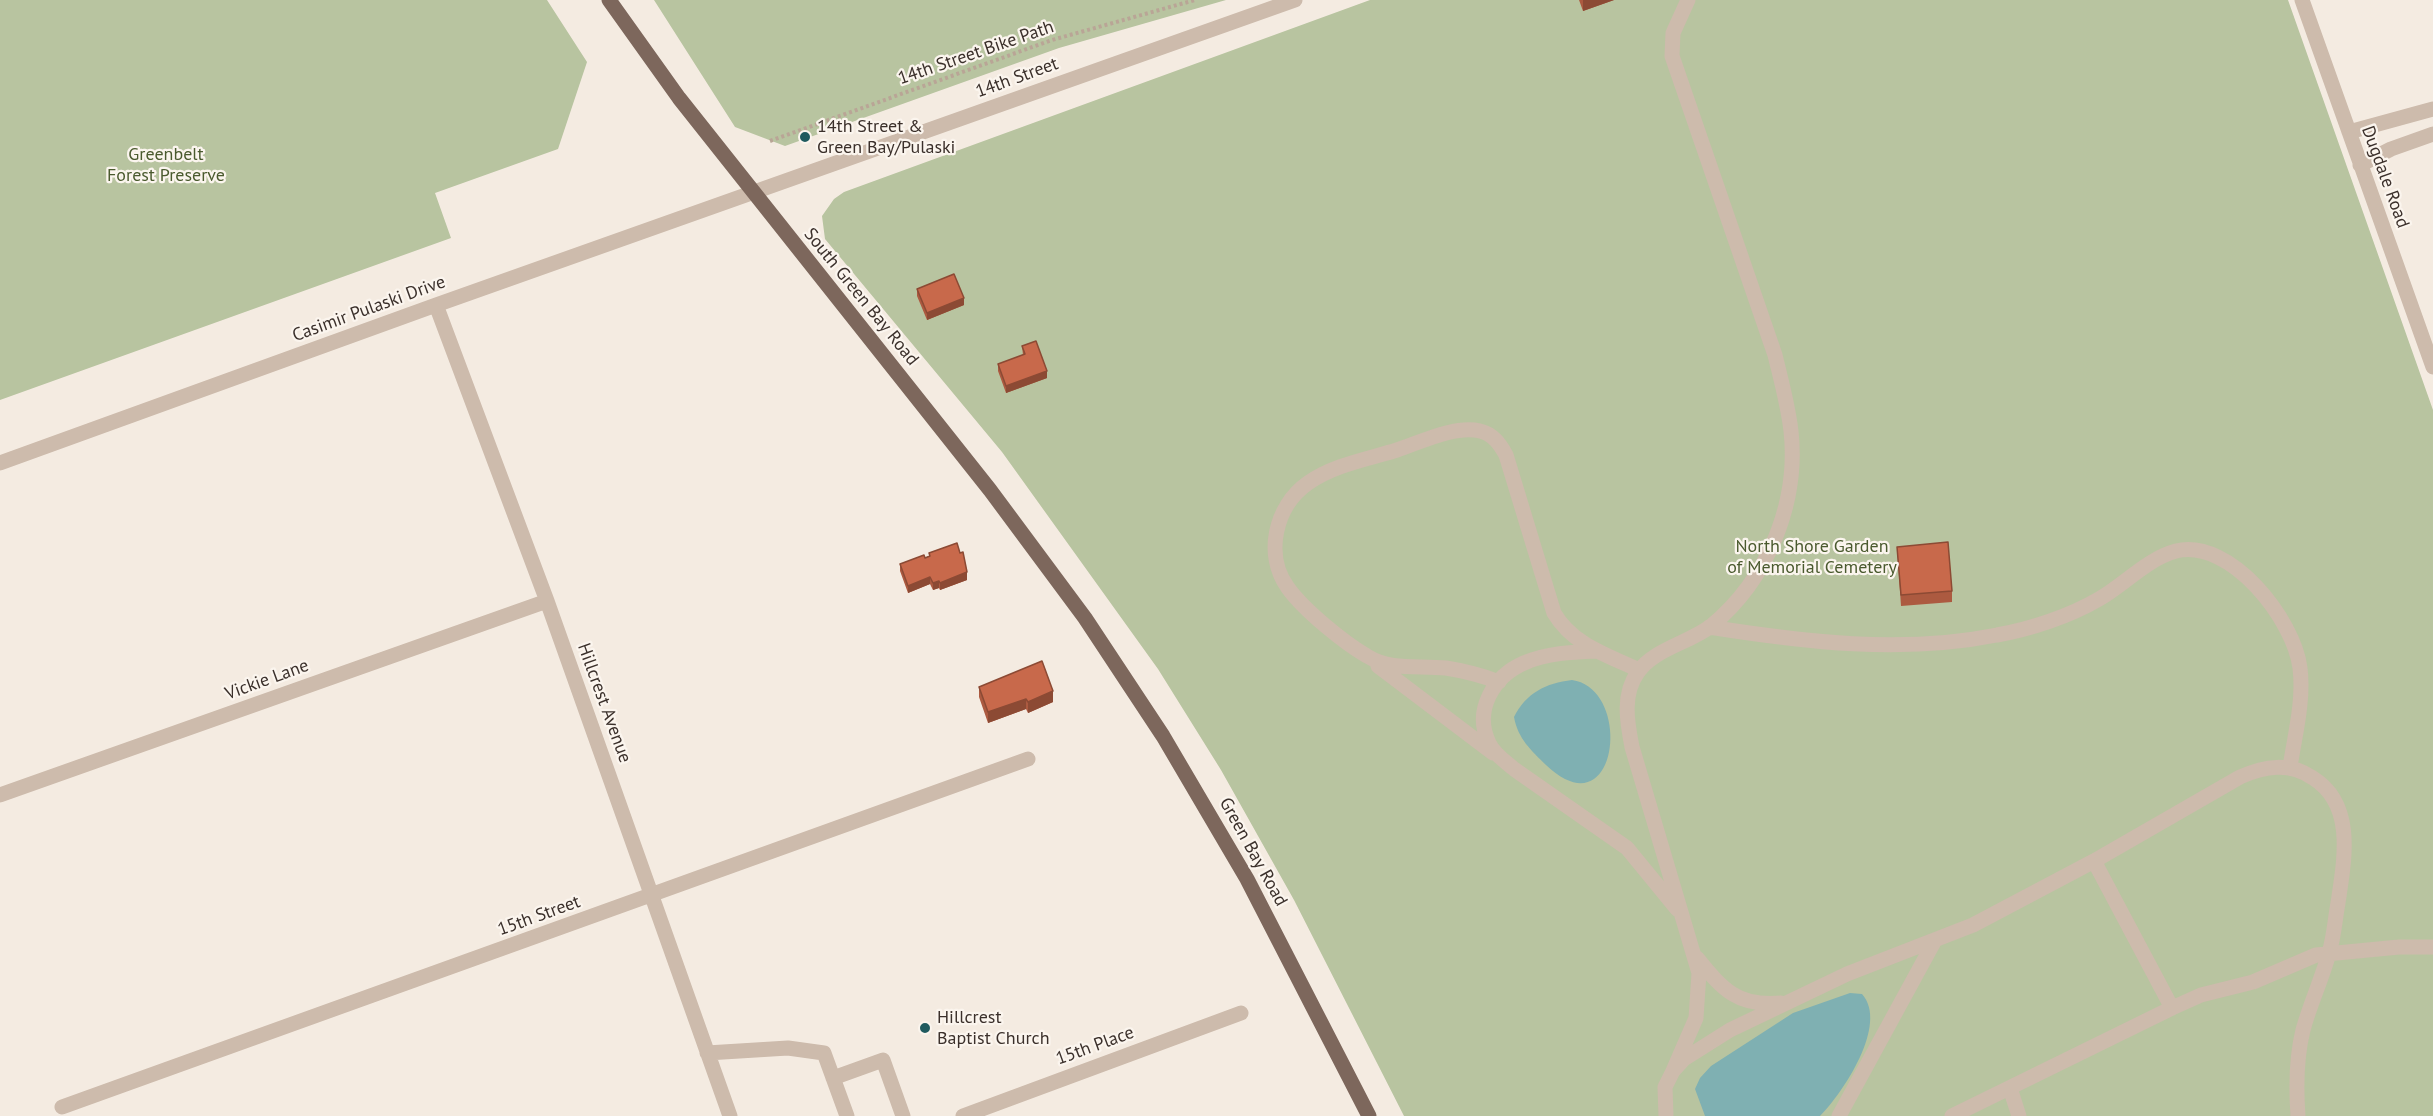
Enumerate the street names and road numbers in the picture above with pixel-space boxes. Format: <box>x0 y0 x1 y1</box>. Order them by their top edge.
street label: 14th Street Bike Path <box>895 16 1057 90</box>
street label: 14th Street <box>973 53 1061 103</box>
street label: Dugdale Road <box>2357 123 2413 231</box>
street label: South Green Bay Road <box>799 224 923 370</box>
street label: Casimir Pulaski Drive <box>290 271 448 347</box>
street label: Hillcrest Avenue <box>572 640 636 766</box>
street label: Vickie Lane <box>222 655 312 705</box>
street label: Green Bay Road <box>1214 794 1292 910</box>
street label: 15th Street <box>495 891 583 941</box>
street label: 15th Place <box>1053 1022 1137 1070</box>

